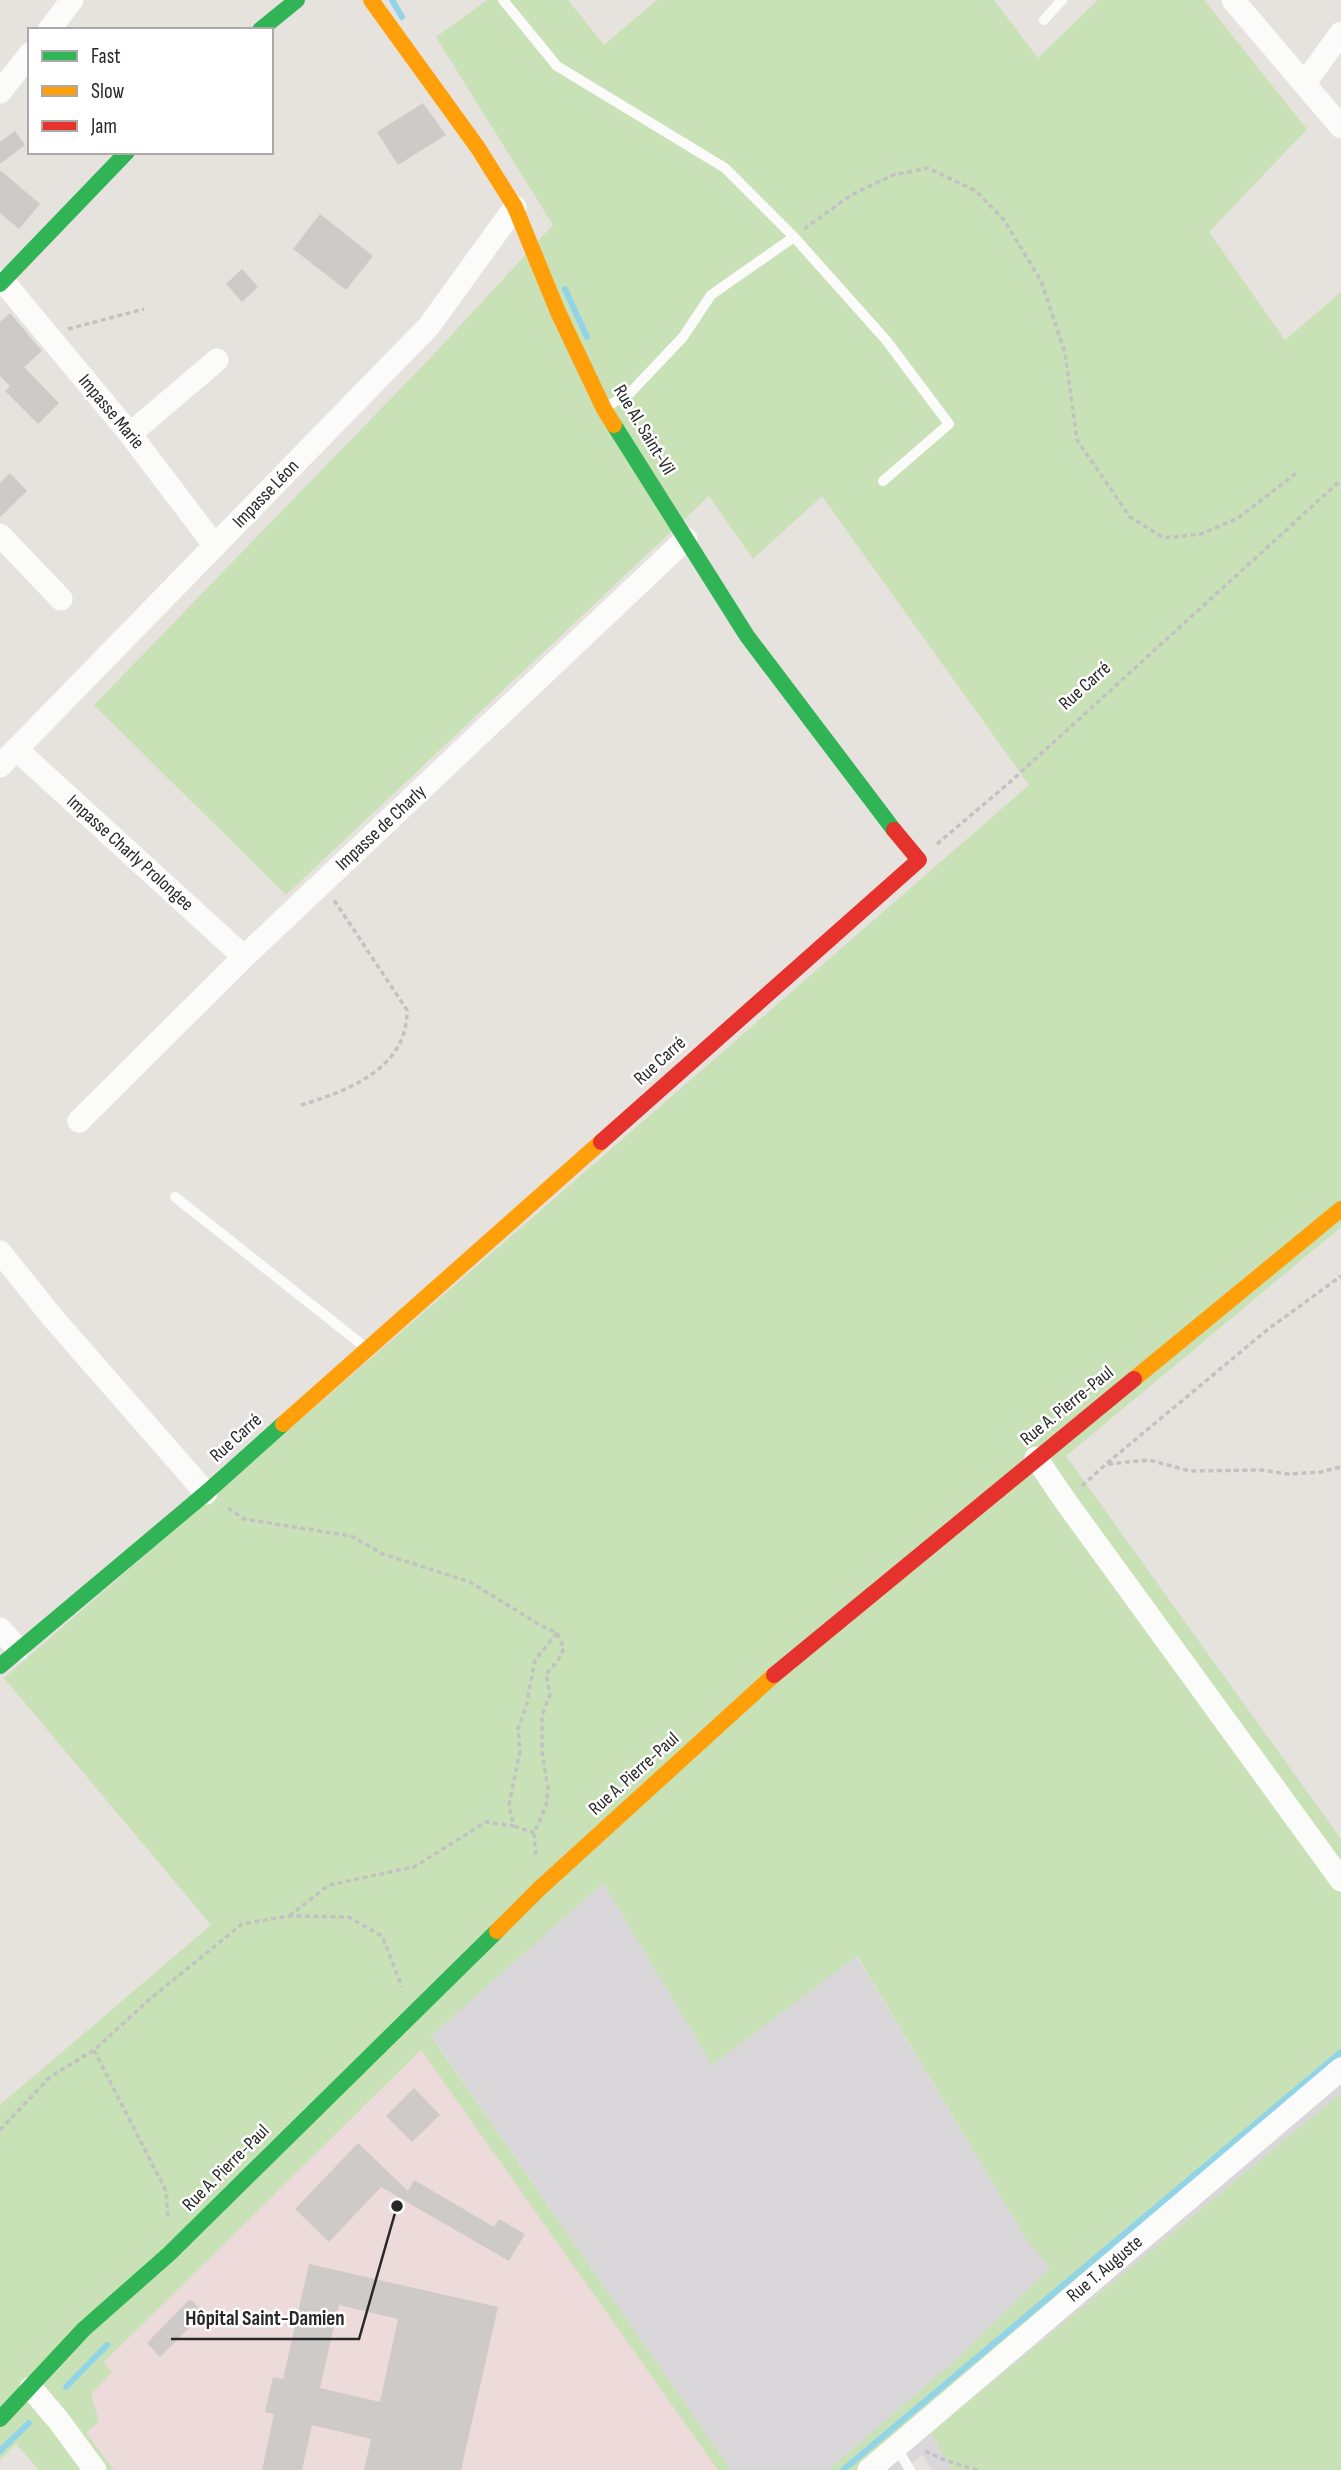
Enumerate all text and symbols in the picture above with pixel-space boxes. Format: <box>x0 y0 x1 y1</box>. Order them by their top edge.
legend <box>28 28 273 154</box>
text: Fast <box>91 44 121 69</box>
text: Slow <box>91 79 125 104</box>
text: Jam <box>90 114 117 139</box>
street label: Impasse Marie <box>73 370 149 454</box>
street label: Rue Al. Saint-Vil <box>608 381 680 479</box>
street label: Impasse Léon <box>228 455 304 533</box>
street label: Rue Carré <box>1054 657 1116 715</box>
street label: Impasse de Charly <box>331 780 431 876</box>
street label: Impasse Charly Prolongee <box>62 790 198 916</box>
street label: Rue Carré <box>629 1032 691 1090</box>
street label: Rue A. Pierre-Paul <box>1016 1361 1118 1451</box>
street label: Rue Carré <box>205 1409 267 1467</box>
street label: Rue A. Pierre-Paul <box>584 1728 684 1820</box>
street label: Rue A. Pierre-Paul <box>178 2120 274 2216</box>
street label: Rue T. Auguste <box>1062 2231 1148 2307</box>
callout: Hôpital Saint-Damien <box>171 2297 359 2339</box>
text: Hôpital Saint-Damien <box>185 2306 345 2331</box>

